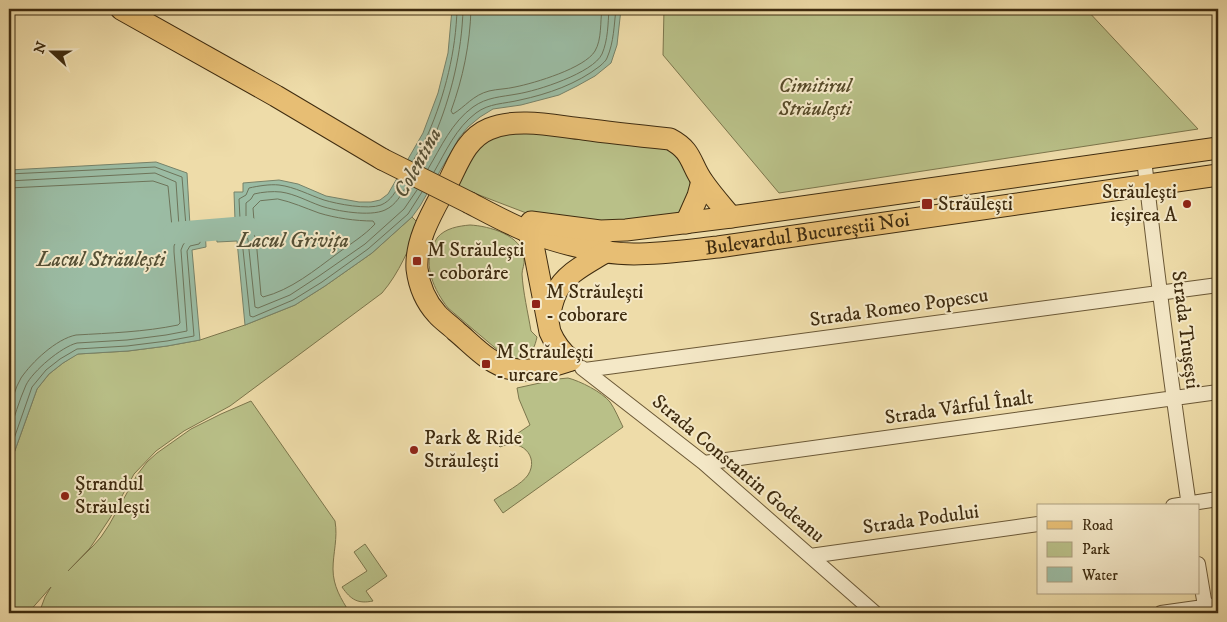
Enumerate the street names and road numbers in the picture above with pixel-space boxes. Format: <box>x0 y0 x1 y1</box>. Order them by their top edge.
street label: Bulevardul Bucureștii Noi <box>704 207 911 261</box>
street label: Strada Trușești <box>1165 269 1205 391</box>
street label: Strada Romeo Popescu <box>808 283 990 333</box>
street label: Strada Vârful Înalt <box>883 385 1035 431</box>
street label: Strada Constantin Godeanu <box>647 389 829 549</box>
street label: Strada Podului <box>861 499 981 541</box>

